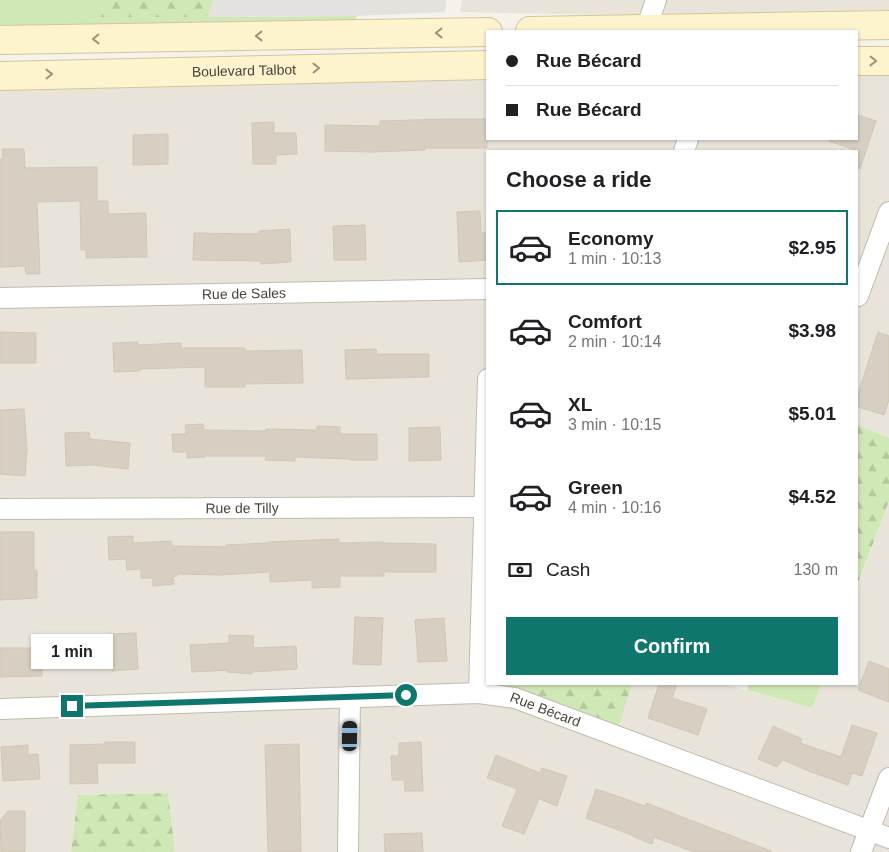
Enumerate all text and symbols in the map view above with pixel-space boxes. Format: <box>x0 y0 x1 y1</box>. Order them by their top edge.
one-way arrow <box>435 28 442 38</box>
one-way arrow <box>255 31 262 41</box>
one-way arrow <box>92 34 100 44</box>
text: Rue Bécard <box>536 50 642 71</box>
one-way arrow <box>870 56 878 66</box>
street label: Boulevard Talbot <box>192 61 296 80</box>
one-way arrow <box>312 63 320 73</box>
one-way arrow <box>45 69 53 79</box>
text: Rue Bécard <box>536 99 642 120</box>
text: Choose a ride <box>506 167 651 192</box>
icon: car <box>508 225 553 270</box>
text: Economy <box>568 228 654 249</box>
text: $2.95 <box>788 237 836 258</box>
text: 1 min · 10:13 <box>568 250 661 267</box>
street label: Rue de Sales <box>202 285 286 302</box>
icon: car <box>508 308 553 353</box>
text: Comfort <box>568 311 642 332</box>
text: $3.98 <box>788 320 836 341</box>
text: 2 min · 10:14 <box>568 333 661 350</box>
icon: car <box>508 391 553 436</box>
text: XL <box>568 394 592 415</box>
text: $5.01 <box>788 403 836 424</box>
text: 3 min · 10:15 <box>568 416 661 433</box>
icon: car <box>508 474 553 519</box>
text: Green <box>568 477 623 498</box>
text: $4.52 <box>788 486 836 507</box>
text: 4 min · 10:16 <box>568 499 661 516</box>
street label: Rue de Tilly <box>205 500 279 516</box>
icon: cash <box>506 556 534 584</box>
text: Cash <box>546 559 590 580</box>
text: 130 m <box>794 561 838 578</box>
button: Confirm <box>506 617 838 675</box>
callout: 1 min <box>31 634 113 668</box>
text: 1 min <box>51 643 93 660</box>
route start <box>395 684 417 706</box>
street label: Rue Bécard <box>508 689 583 730</box>
route end <box>61 695 83 717</box>
car <box>342 721 357 751</box>

